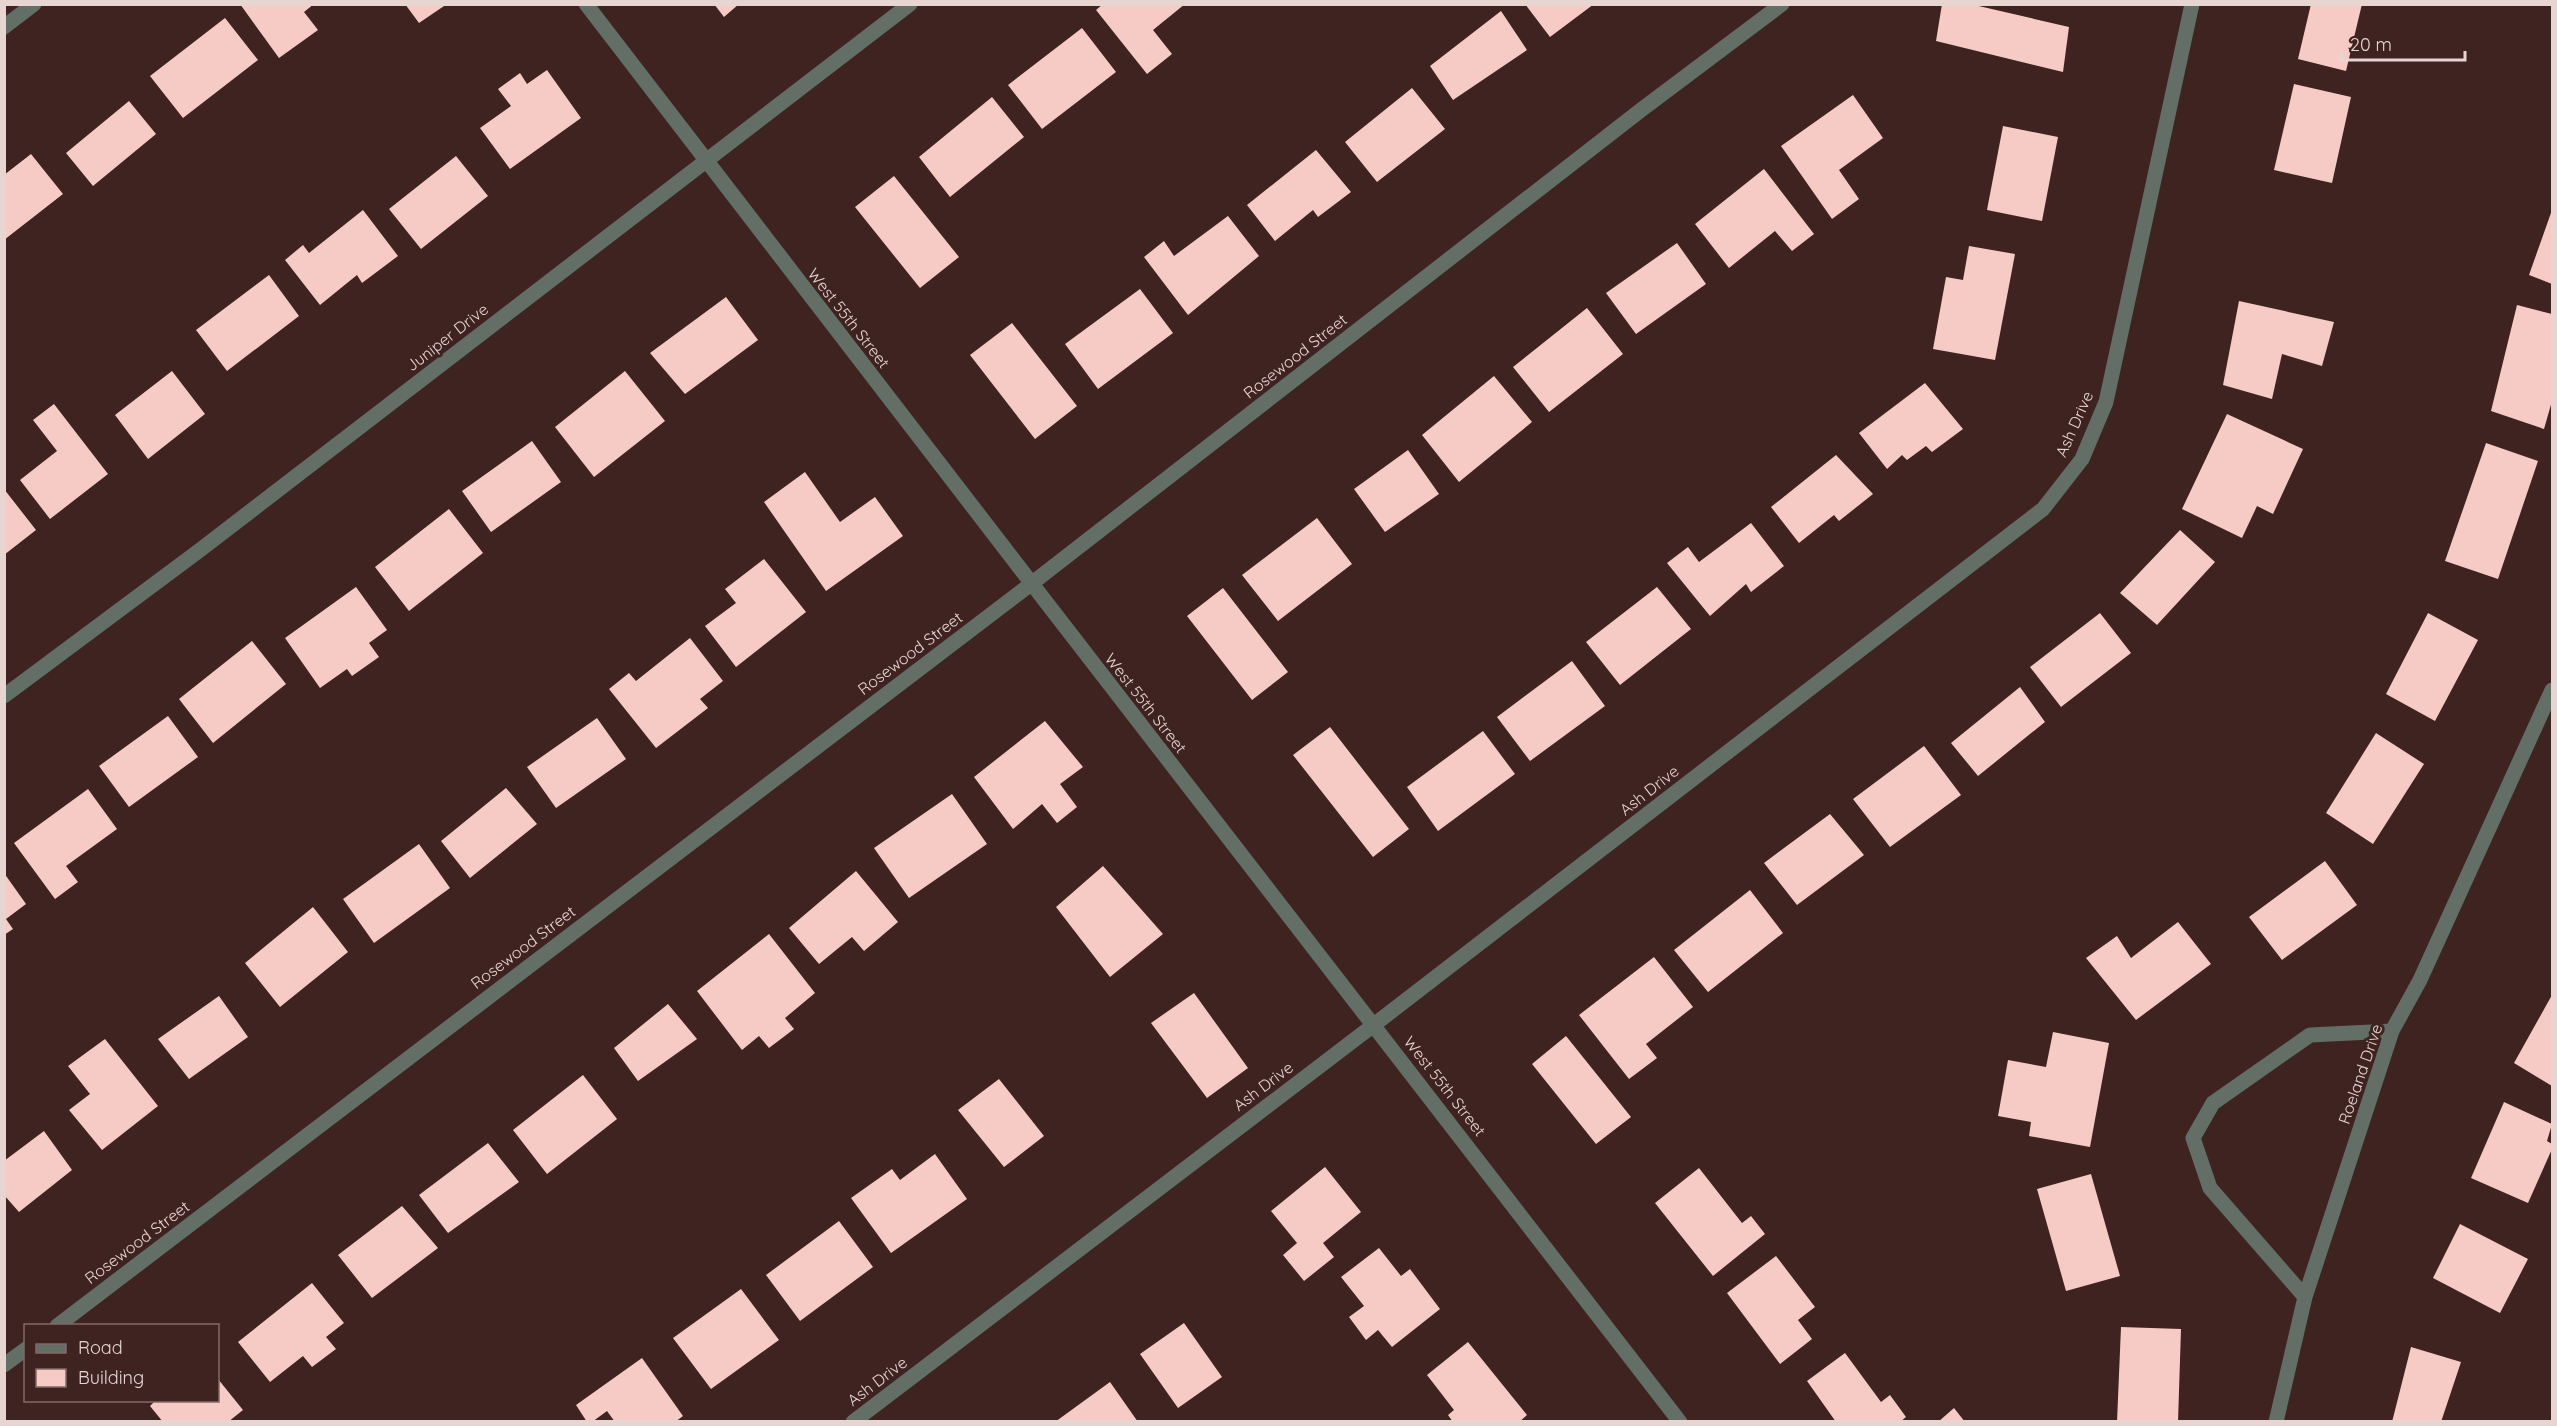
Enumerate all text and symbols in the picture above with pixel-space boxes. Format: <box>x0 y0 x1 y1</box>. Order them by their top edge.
scale bar <box>2341 24 2466 62</box>
text: 20 m <box>2350 33 2392 56</box>
street label: West 55th Street <box>804 264 894 372</box>
street label: Juniper Drive <box>402 299 492 375</box>
street label: Rosewood Street <box>1239 309 1351 403</box>
street label: Ash Drive <box>2051 388 2097 460</box>
street label: Rosewood Street <box>854 607 966 699</box>
street label: West 55th Street <box>1101 649 1191 757</box>
street label: Ash Drive <box>1615 761 1683 819</box>
street label: Rosewood Street <box>467 901 579 993</box>
street label: Roeland Drive <box>2334 1021 2386 1127</box>
street label: West 55th Street <box>1400 1032 1490 1140</box>
street label: Ash Drive <box>1229 1057 1297 1115</box>
street label: Rosewood Street <box>81 1196 193 1288</box>
legend <box>24 1324 219 1402</box>
text: Road <box>78 1336 123 1359</box>
street label: Ash Drive <box>843 1352 911 1410</box>
text: Building <box>78 1366 144 1389</box>

